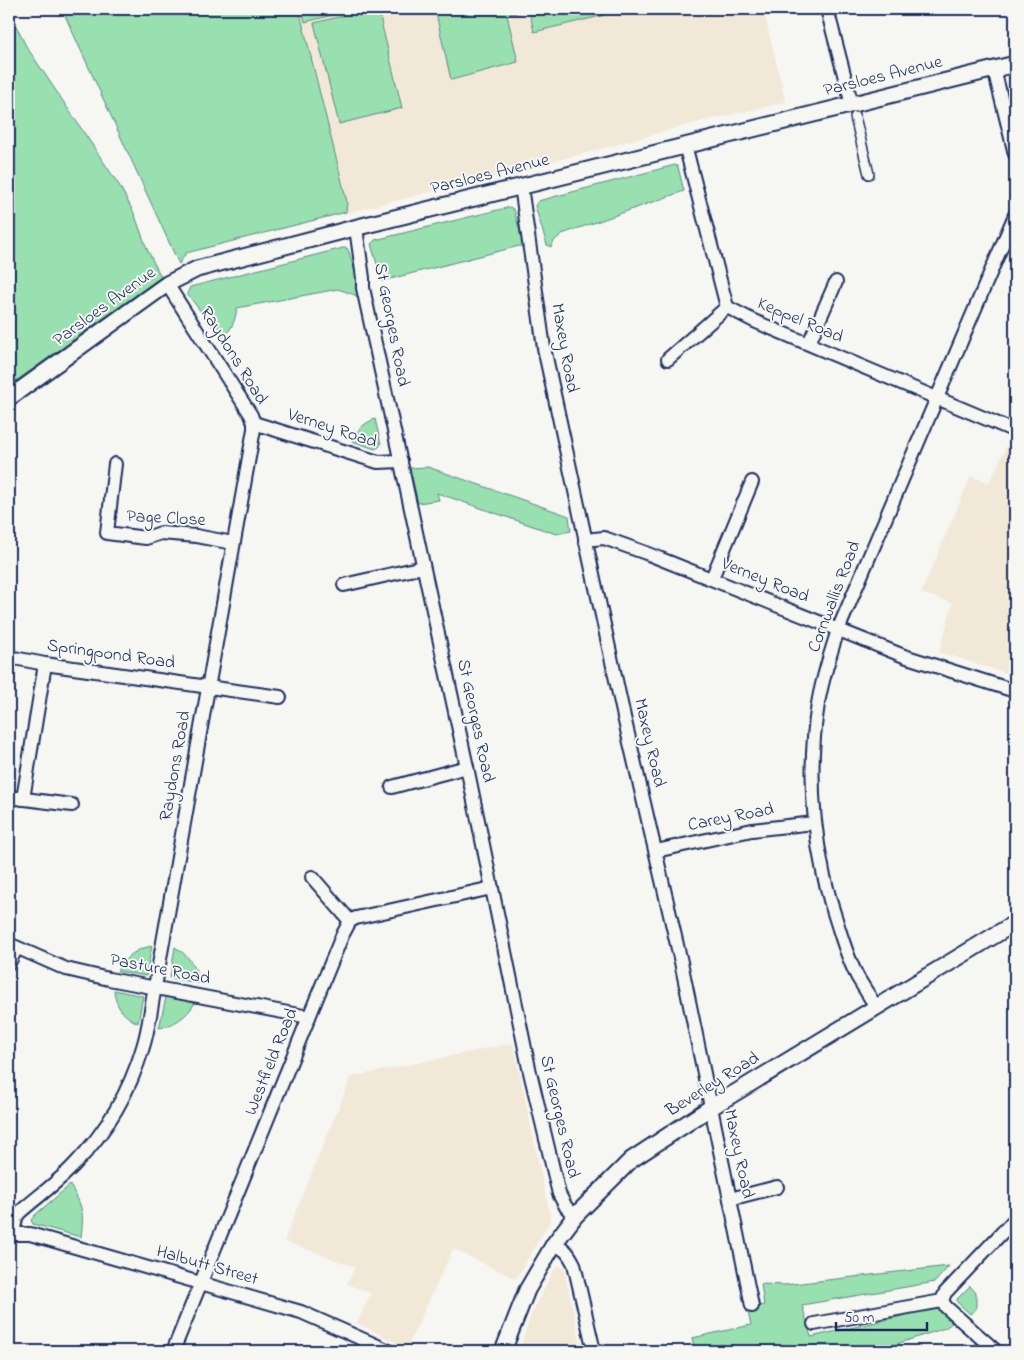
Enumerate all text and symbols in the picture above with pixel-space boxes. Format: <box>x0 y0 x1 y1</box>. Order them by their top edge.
street label: Parsloes Avenue <box>821 49 946 104</box>
street label: Parsloes Avenue <box>428 147 553 202</box>
street label: Parsloes Avenue <box>48 260 163 353</box>
street label: St Georges Road <box>365 261 416 389</box>
street label: Keppel Road <box>753 291 847 351</box>
street label: Maxey Road <box>543 301 585 395</box>
street label: Raydons Road <box>192 302 274 410</box>
street label: Verney Road <box>283 402 380 456</box>
street label: Page Close <box>126 504 207 535</box>
street label: Cornwallis Road <box>802 538 868 656</box>
street label: Verney Road <box>716 551 813 610</box>
street label: Springpond Road <box>45 633 177 678</box>
street label: St Georges Road <box>448 657 501 785</box>
street label: Maxey Road <box>626 696 672 790</box>
street label: Raydons Road <box>154 709 198 823</box>
street label: Carey Road <box>686 797 776 839</box>
street label: Pasture Road <box>108 948 212 992</box>
street label: Westfield Road <box>239 1004 305 1120</box>
street label: Beverley Road <box>660 1046 765 1125</box>
street label: St Georges Road <box>531 1053 586 1181</box>
street label: Maxey Road <box>716 1107 760 1201</box>
street label: Halbutt Street <box>153 1239 261 1293</box>
scale bar <box>836 1300 928 1332</box>
text: 50 m <box>844 1307 875 1329</box>

